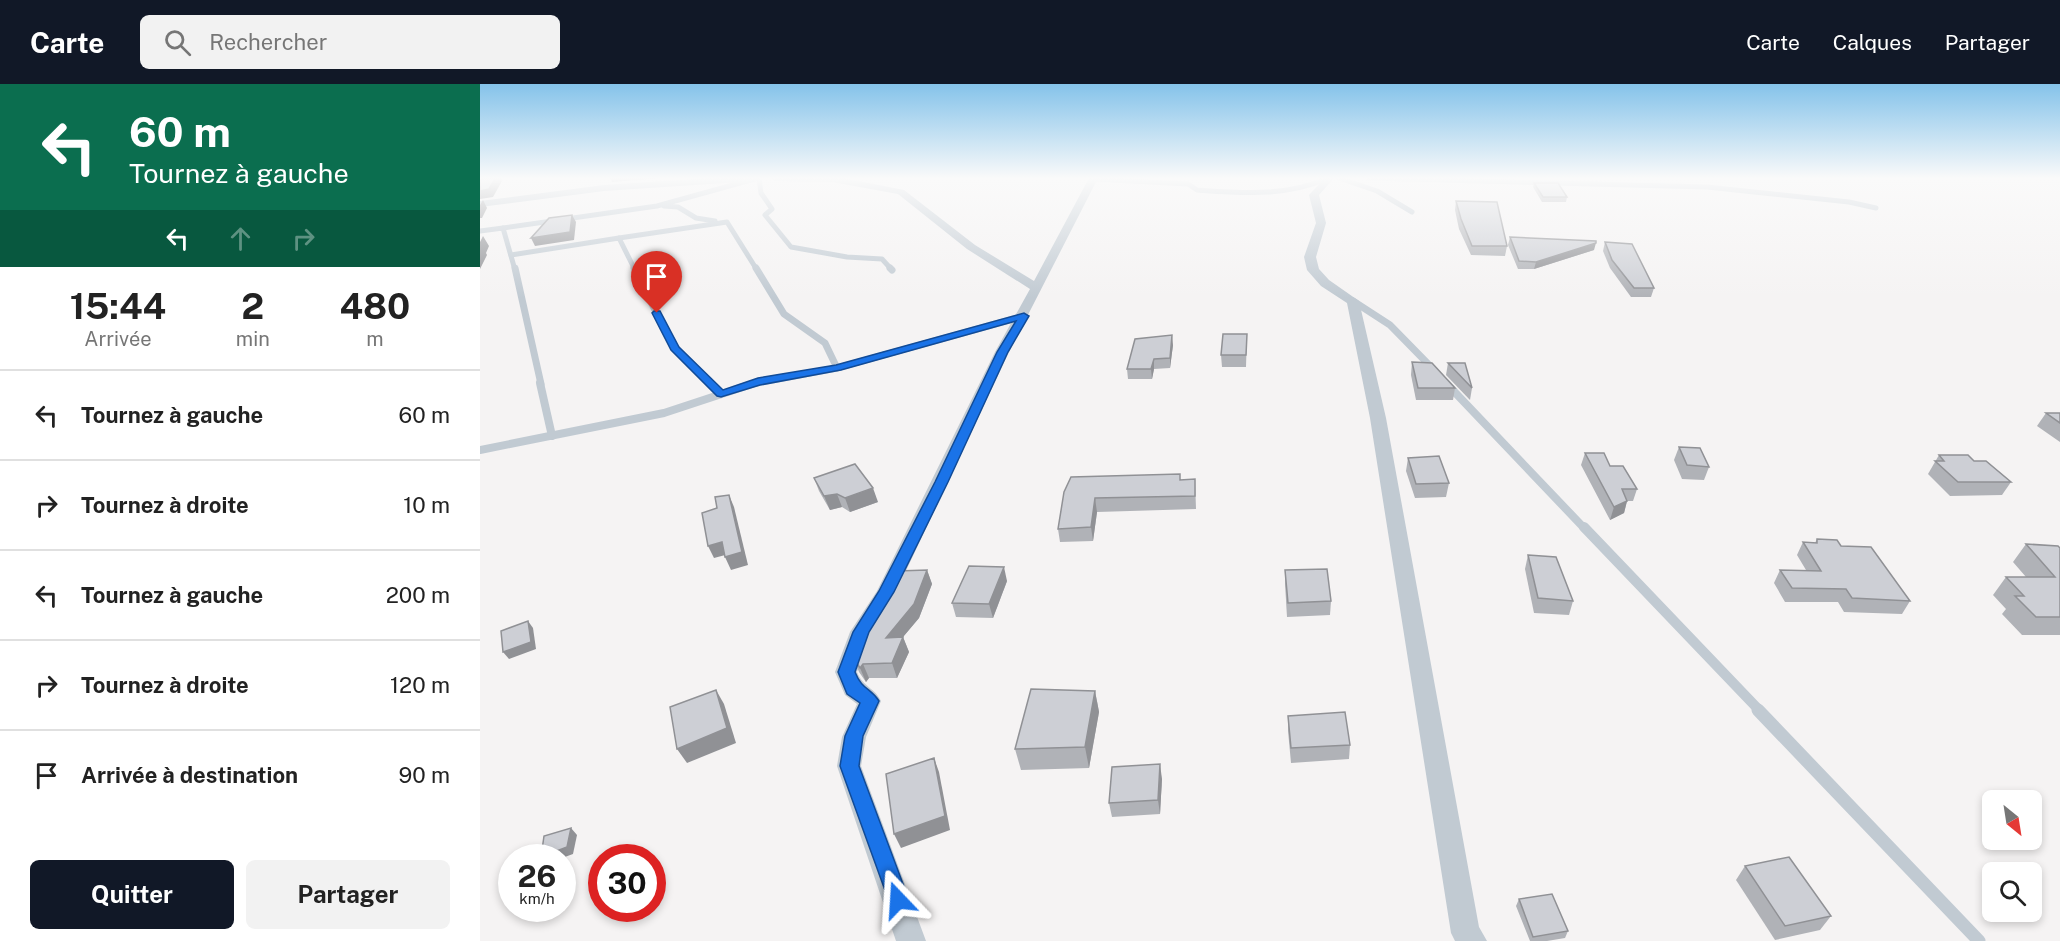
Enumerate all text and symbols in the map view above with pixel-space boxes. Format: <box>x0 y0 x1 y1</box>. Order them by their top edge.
search box <box>140 15 560 69</box>
text: Carte <box>30 26 104 59</box>
icon: search <box>161 26 194 59</box>
text: Rechercher <box>209 29 327 55</box>
text: Carte <box>1746 30 1800 55</box>
text: Calques <box>1833 30 1912 55</box>
text: Partager <box>1945 30 2030 55</box>
text: 60 m <box>129 107 231 156</box>
icon: left <box>30 108 108 186</box>
text: Tournez à gauche <box>129 157 349 189</box>
icon: left <box>161 222 194 255</box>
icon: ahead <box>224 222 257 255</box>
icon: right <box>287 222 320 255</box>
pin <box>631 251 682 313</box>
icon: arrive <box>640 260 673 293</box>
text: 15:44 <box>70 285 166 327</box>
text: 2 <box>241 285 264 327</box>
text: 480 <box>339 285 410 327</box>
text: Arrivée <box>84 327 152 351</box>
text: min <box>236 327 270 351</box>
text: m <box>366 327 384 351</box>
icon: left <box>30 399 63 432</box>
text: Tournez à gauche <box>81 402 263 428</box>
text: 60 m <box>399 402 450 428</box>
icon: right <box>30 489 63 522</box>
text: Tournez à droite <box>81 492 249 518</box>
text: 10 m <box>403 492 450 518</box>
icon: left <box>30 579 63 612</box>
text: Tournez à gauche <box>81 582 263 608</box>
text: 200 m <box>386 582 450 608</box>
icon: right <box>30 669 63 702</box>
text: Tournez à droite <box>81 672 249 698</box>
text: 120 m <box>390 672 450 698</box>
icon: arrive <box>30 759 63 792</box>
text: Arrivée à destination <box>81 762 298 788</box>
text: 90 m <box>399 762 450 788</box>
north arrow <box>1982 790 2042 850</box>
map controls <box>1982 790 2042 922</box>
speed limit sign: 30 <box>588 844 666 922</box>
text: 26 <box>518 858 556 894</box>
button: Quitter <box>30 860 234 929</box>
button: Partager <box>246 860 450 929</box>
button: search <box>1982 862 2042 922</box>
position arrow <box>866 868 930 932</box>
text: km/h <box>519 890 555 907</box>

